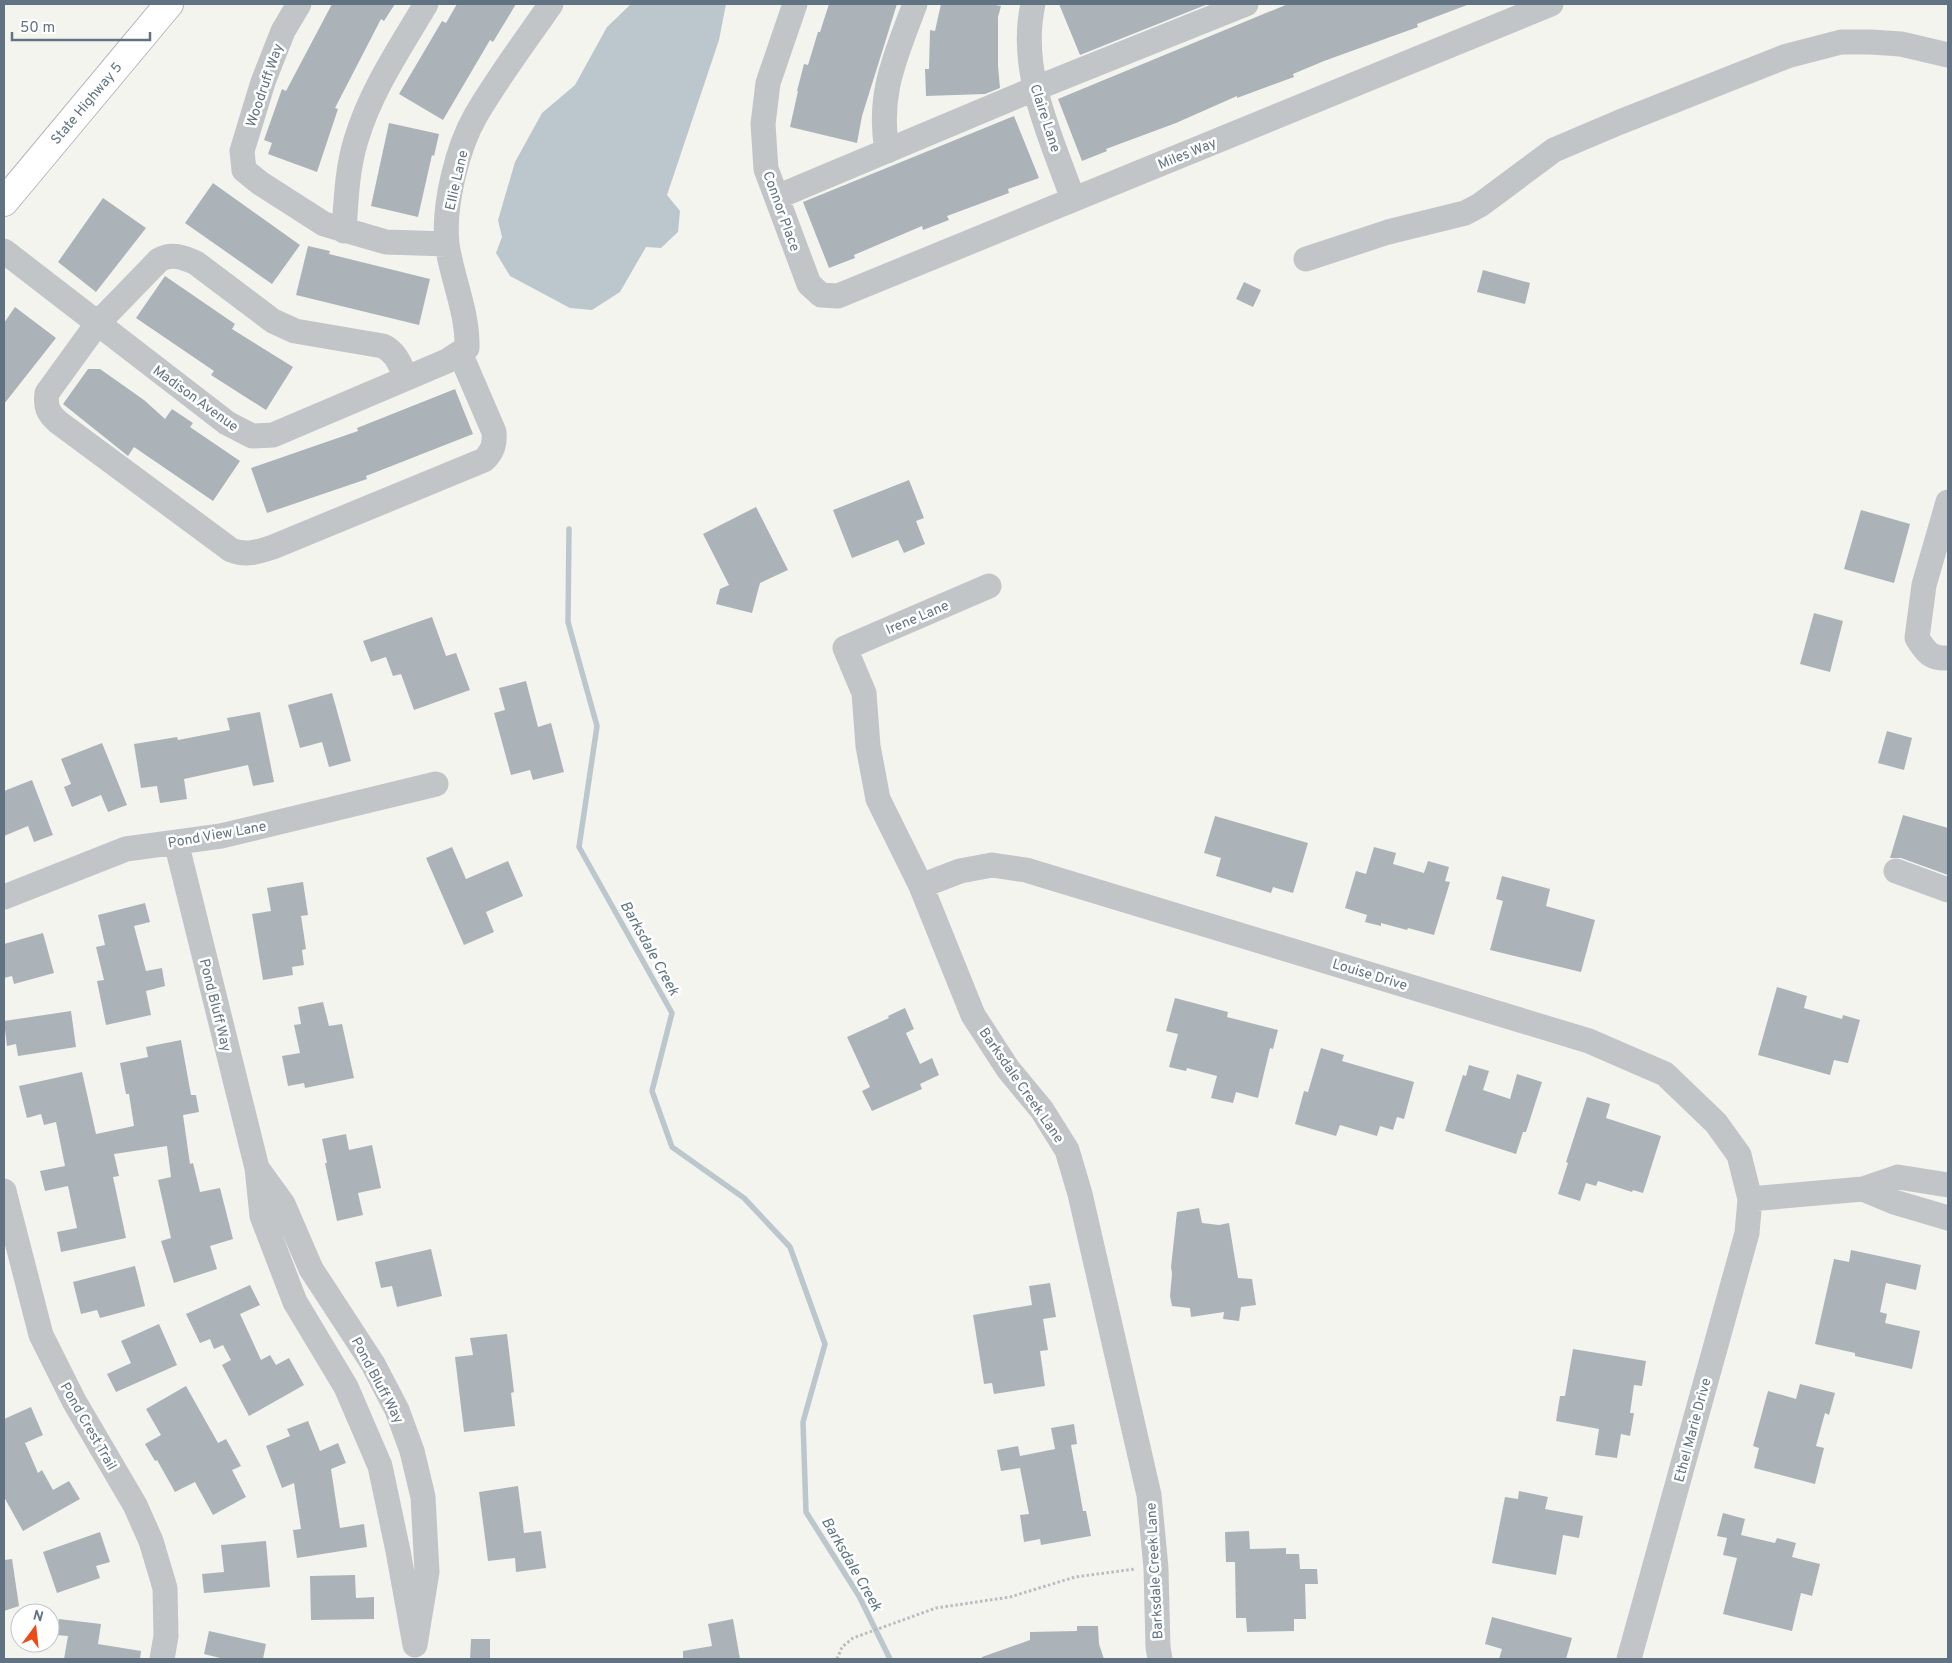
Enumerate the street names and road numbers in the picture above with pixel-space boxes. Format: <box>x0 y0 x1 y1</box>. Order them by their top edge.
street label: Woodruff Way <box>243 41 288 129</box>
street label: State Highway 5 <box>48 59 126 149</box>
street label: Claire Lane <box>1026 82 1064 155</box>
street label: Miles Way <box>1156 135 1219 174</box>
street label: Ellie Lane <box>442 149 473 212</box>
street label: Connor Place <box>758 169 803 254</box>
street label: Madison Avenue <box>149 363 241 436</box>
street label: Irene Lane <box>884 598 952 639</box>
street label: Pond View Lane <box>167 818 268 853</box>
street label: Louise Drive <box>1330 956 1409 995</box>
street label: Pond Bluff Way <box>195 957 234 1054</box>
street label: Barksdale Creek Lane <box>975 1025 1067 1147</box>
street label: Pond Bluff Way <box>347 1335 407 1427</box>
street label: Ethel Marie Drive <box>1671 1376 1716 1484</box>
street label: Pond Crest Trail <box>56 1380 120 1474</box>
street label: Barksdale Creek Lane <box>1143 1502 1168 1640</box>

